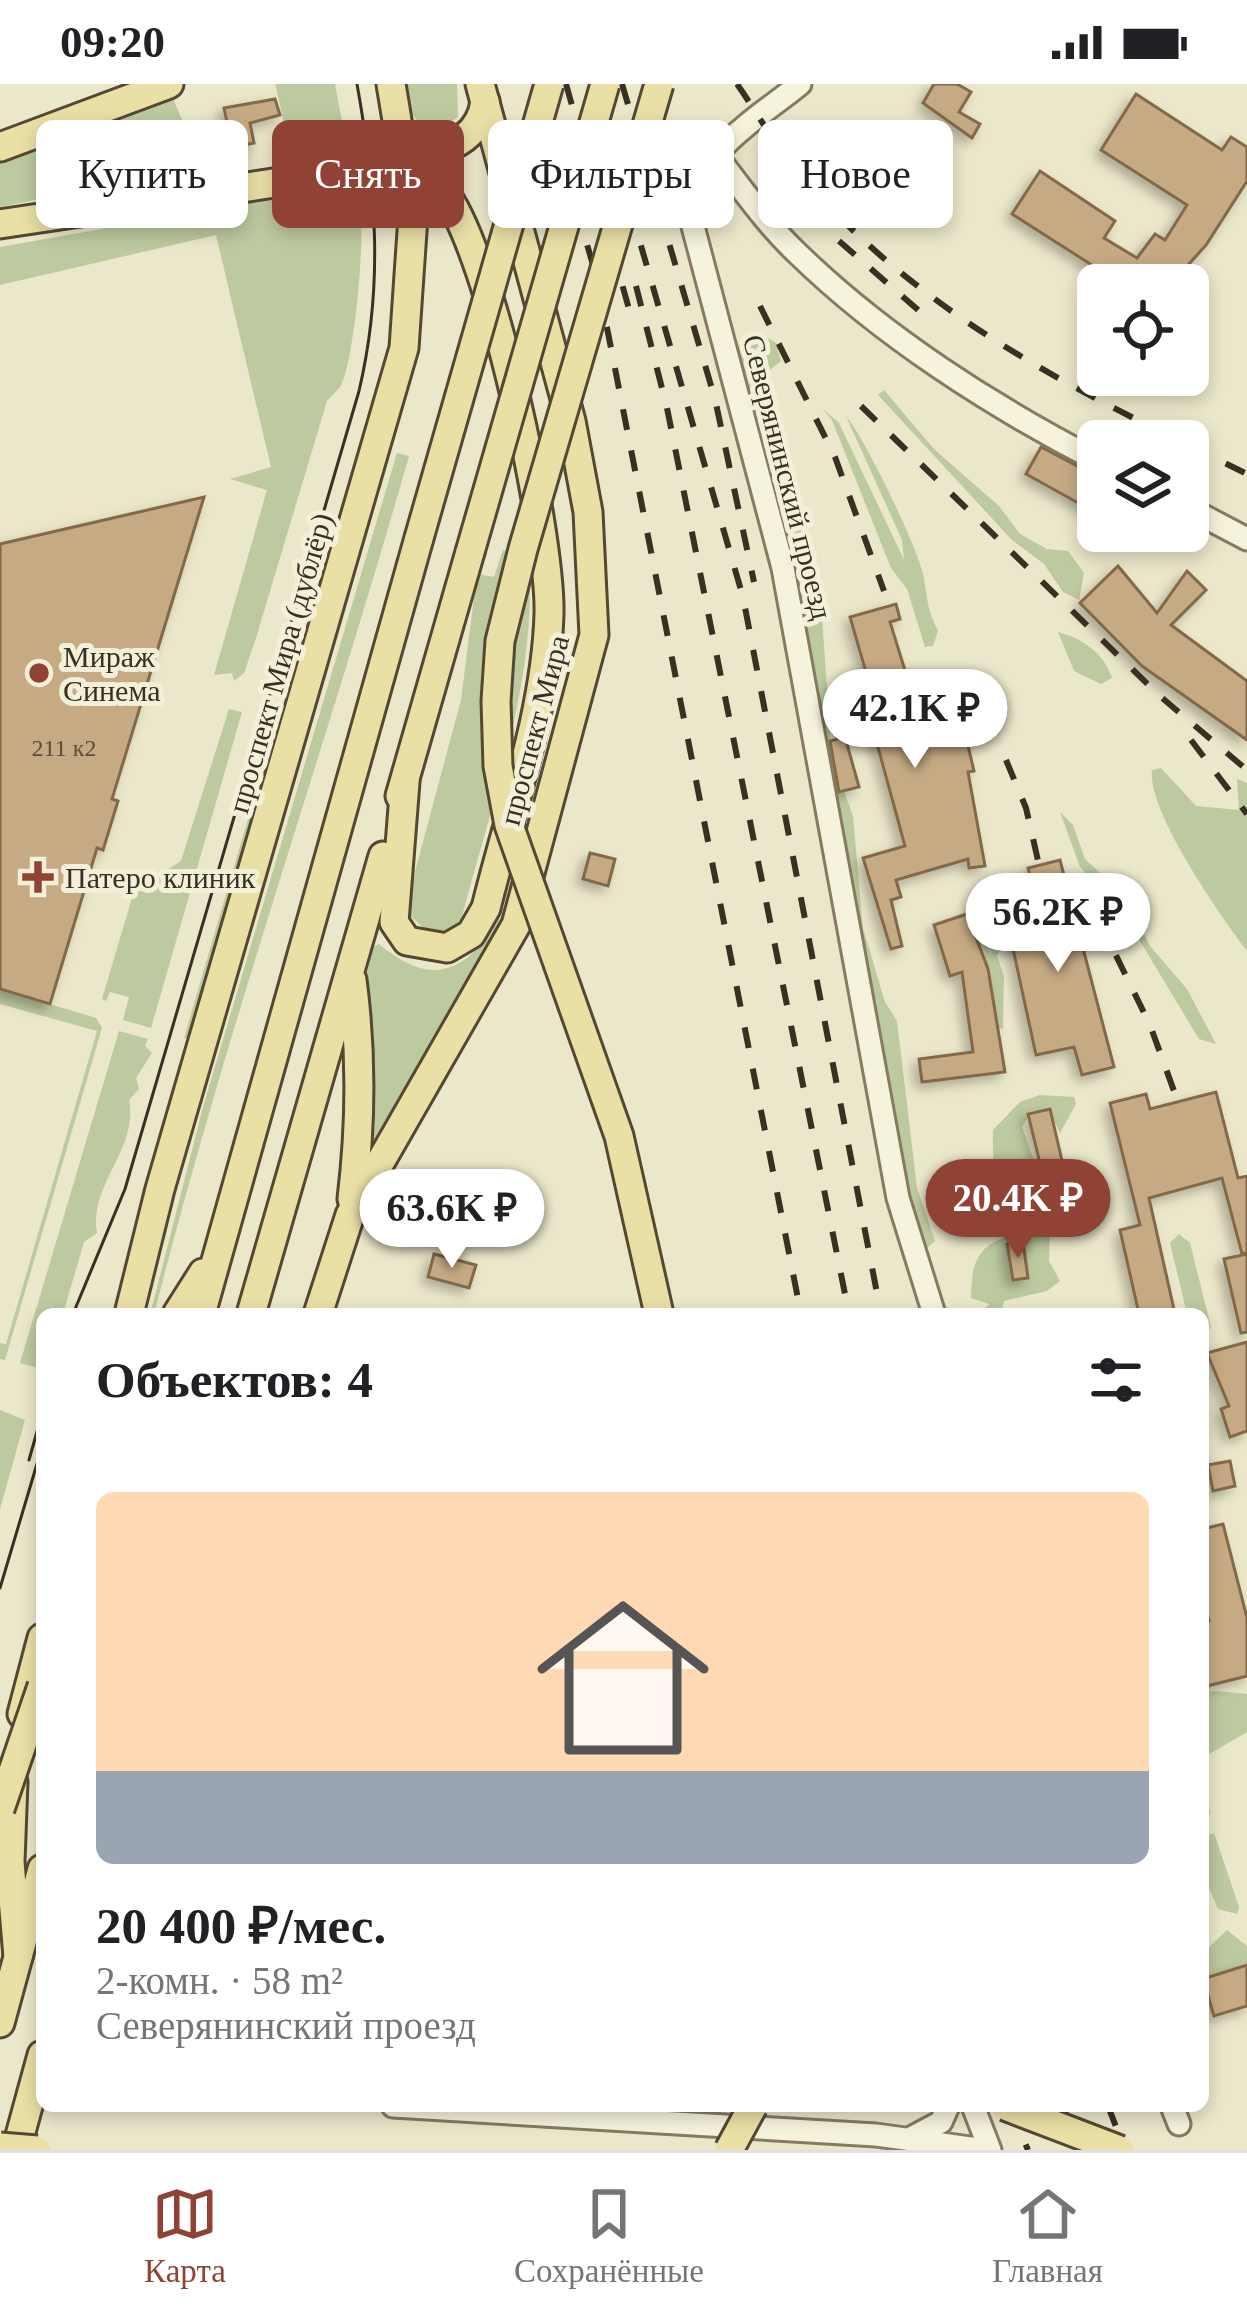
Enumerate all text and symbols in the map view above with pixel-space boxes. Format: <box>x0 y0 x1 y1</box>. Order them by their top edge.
text: 09:20 <box>60 17 165 67</box>
chip: Купить <box>36 120 248 228</box>
chip: Снять <box>272 120 464 228</box>
chip: Фильтры <box>488 120 734 228</box>
chip: Новое <box>758 120 953 228</box>
map controls <box>1077 264 1209 552</box>
button: locate <box>1077 264 1209 396</box>
street label: Северянинский проезд <box>737 331 839 623</box>
button: layers <box>1077 420 1209 552</box>
street label: проспект Мира (дублёр) <box>221 509 340 817</box>
street label: проспект Мира <box>493 631 575 829</box>
place label: Мираж Синема <box>63 640 161 707</box>
marker: Мираж Синема <box>26 660 52 686</box>
pin: 42.1K ₽ <box>804 669 1026 771</box>
text: 42.1K ₽ <box>849 686 981 729</box>
house number: 211 к2 <box>32 735 96 761</box>
marker: Патеро клиник <box>22 861 54 893</box>
place label: Патеро клиник <box>65 861 256 894</box>
pin: 56.2K ₽ <box>947 873 1169 975</box>
text: 56.2K ₽ <box>992 890 1124 933</box>
pin: 20.4K ₽ <box>907 1159 1129 1261</box>
pin: 63.6K ₽ <box>341 1169 563 1271</box>
text: 20.4K ₽ <box>952 1176 1084 1219</box>
text: 63.6K ₽ <box>386 1186 518 1229</box>
icon: filters <box>1083 1347 1149 1413</box>
text: Объектов: 4 <box>96 1352 373 1408</box>
icon: home <box>515 1570 731 1786</box>
text: 20 400 ₽/мес. <box>96 1898 386 1954</box>
text: 2-комн. · 58 m² <box>96 1959 343 2002</box>
text: Северянинский проезд <box>96 2004 476 2047</box>
tab: Карта <box>144 2181 226 2290</box>
tab: Сохранённые <box>514 2181 704 2290</box>
tab: Главная <box>992 2181 1103 2290</box>

